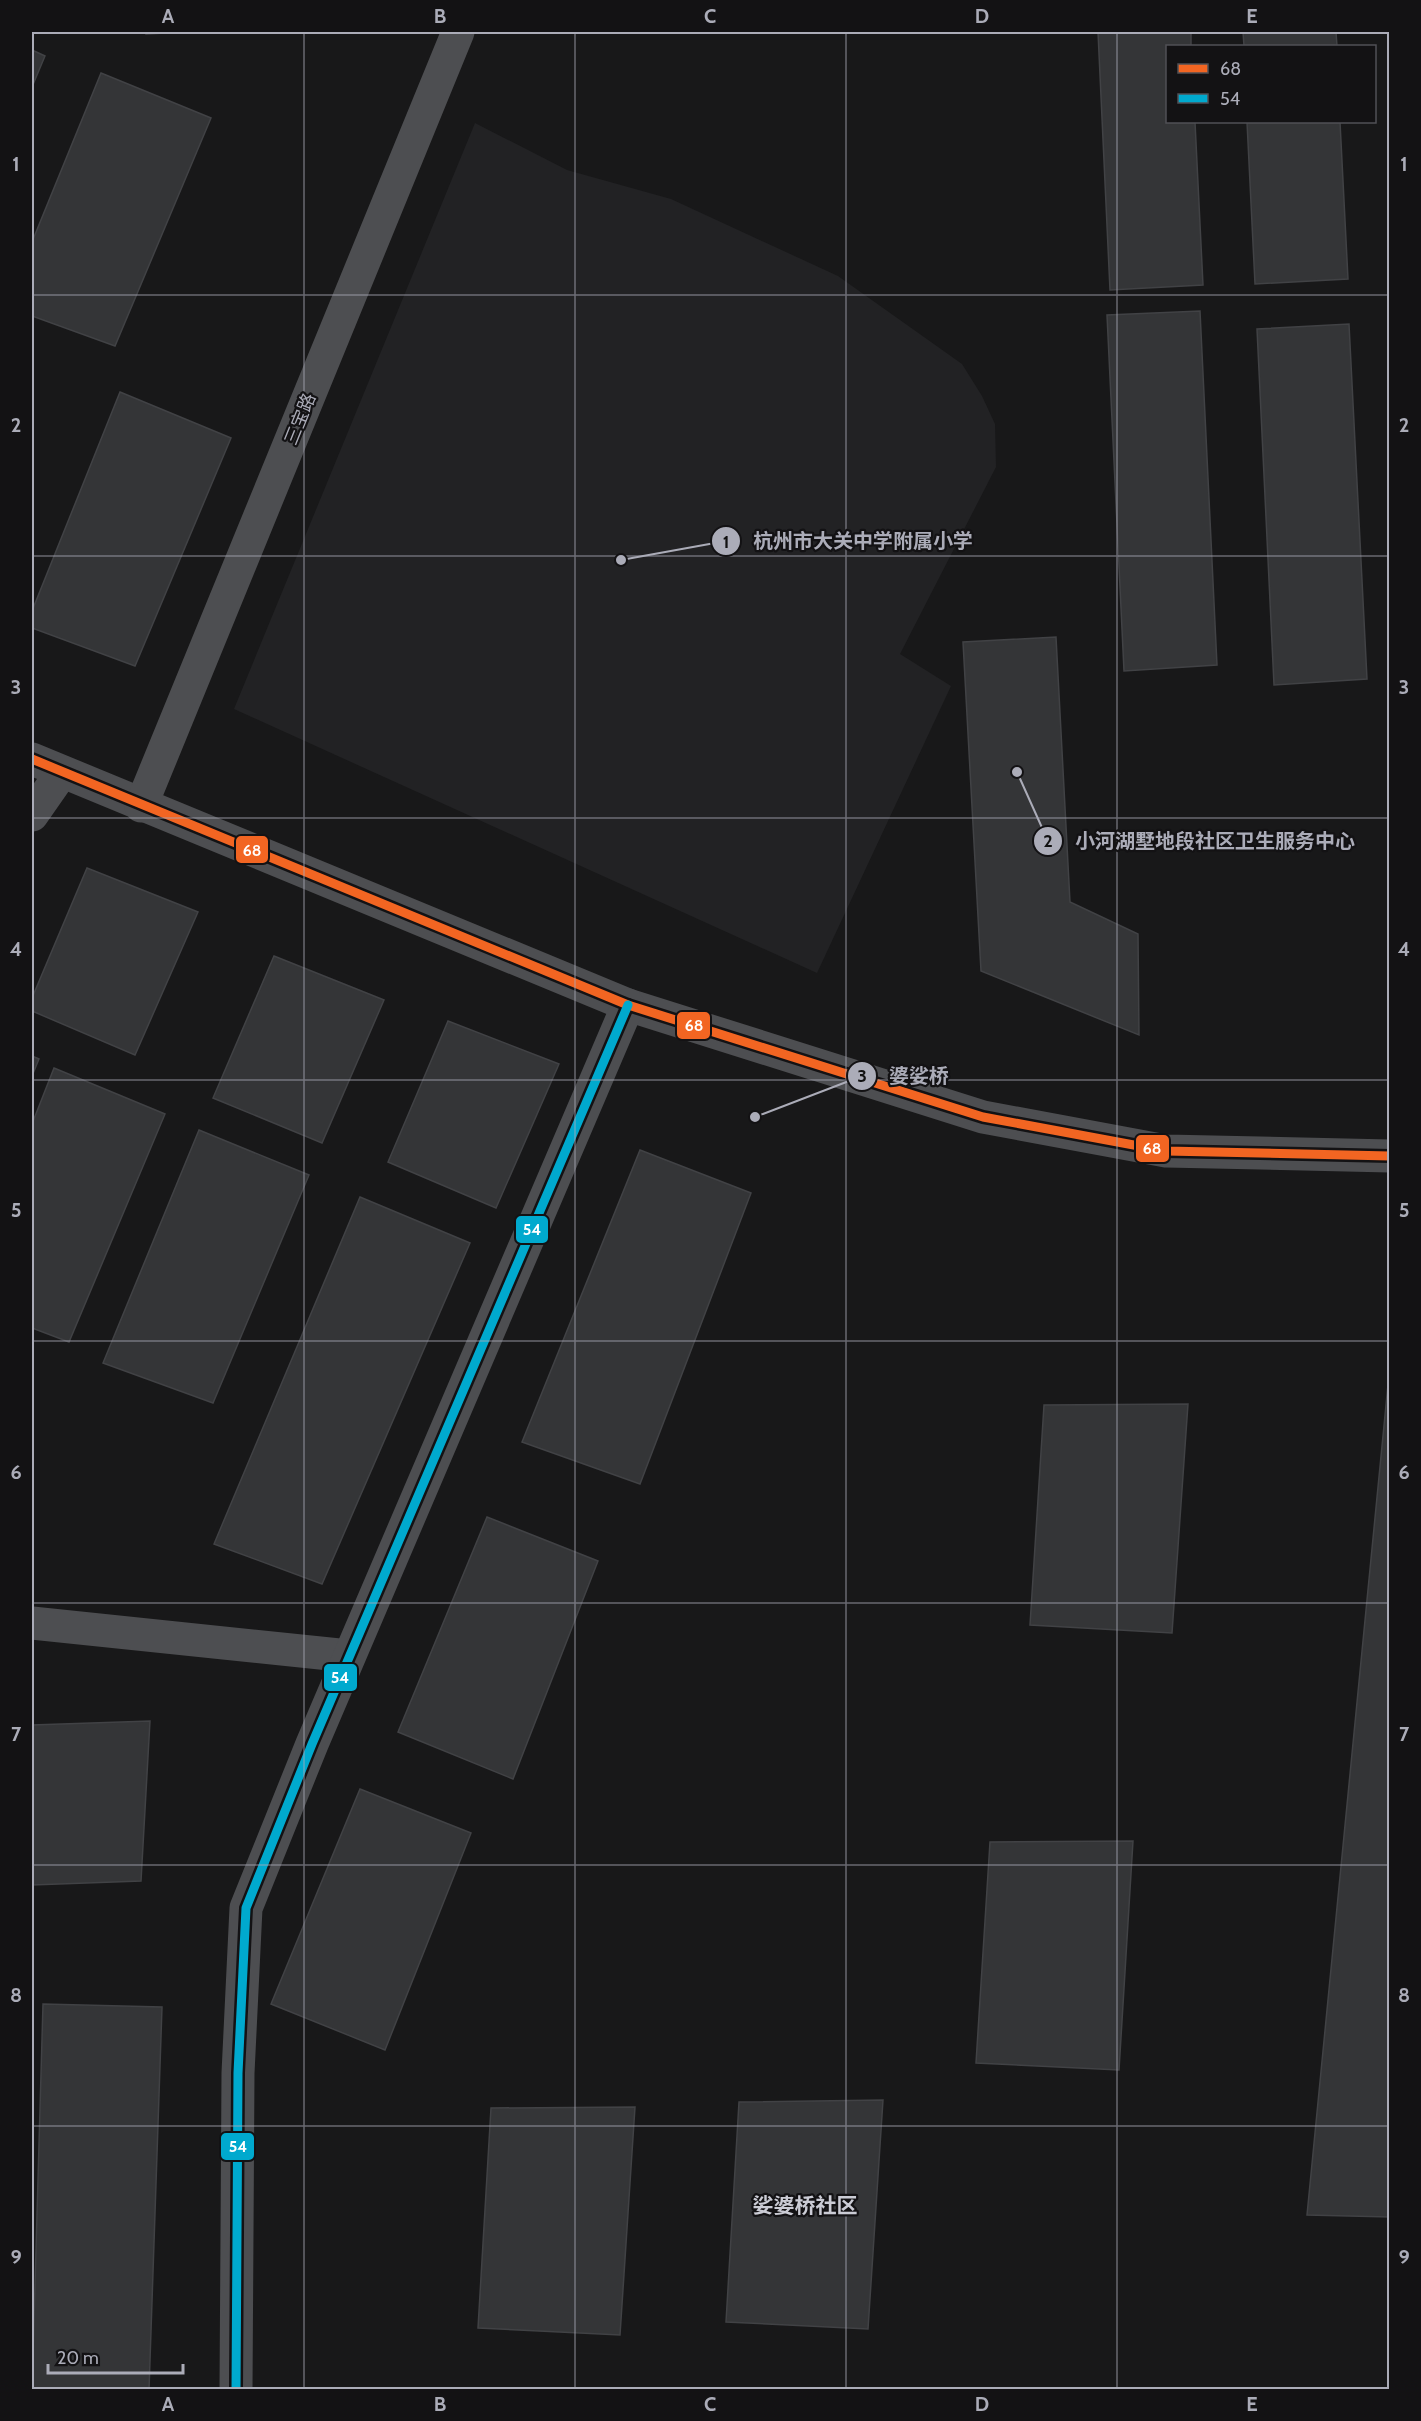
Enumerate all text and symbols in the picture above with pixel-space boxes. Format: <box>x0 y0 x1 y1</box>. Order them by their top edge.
text: A <box>162 4 175 28</box>
text: B <box>434 4 446 28</box>
text: C <box>704 4 716 28</box>
text: D <box>975 4 989 28</box>
text: E <box>1246 4 1258 28</box>
legend <box>1166 45 1376 123</box>
text: 68 <box>1220 58 1241 80</box>
text: 54 <box>1220 88 1240 110</box>
text: 1 <box>12 152 20 176</box>
text: 1 <box>1400 152 1408 176</box>
street label: 三宝路 <box>280 390 320 448</box>
text: 2 <box>11 413 21 437</box>
text: 2 <box>1399 413 1409 437</box>
callout: 杭州市大关中学附属小学 <box>711 522 985 560</box>
text: 杭州市大关中学附属小学 <box>753 529 973 553</box>
text: 1 <box>723 531 729 553</box>
text: 3 <box>11 675 21 699</box>
text: 3 <box>1399 675 1409 699</box>
callout: 小河湖墅地段社区卫生服务中心 <box>1033 822 1367 860</box>
text: 小河湖墅地段社区卫生服务中心 <box>1075 829 1355 853</box>
text: 2 <box>1043 830 1053 852</box>
line badge: 68 <box>235 835 269 864</box>
text: 68 <box>243 841 261 860</box>
text: 4 <box>10 937 22 961</box>
text: 4 <box>1398 937 1410 961</box>
line badge: 68 <box>676 1011 711 1040</box>
text: 68 <box>685 1016 703 1035</box>
callout: 婆娑桥 <box>847 1057 961 1095</box>
text: 婆娑桥 <box>889 1064 949 1088</box>
text: 3 <box>857 1065 867 1087</box>
line badge: 68 <box>1135 1134 1170 1163</box>
text: 68 <box>1143 1139 1161 1158</box>
text: 5 <box>11 1198 21 1222</box>
text: 5 <box>1399 1198 1409 1222</box>
line badge: 54 <box>515 1215 549 1244</box>
text: 54 <box>523 1220 541 1239</box>
text: 6 <box>10 1460 22 1484</box>
text: 6 <box>1398 1460 1410 1484</box>
line badge: 54 <box>323 1663 358 1692</box>
text: 54 <box>331 1668 349 1687</box>
text: 7 <box>11 1722 22 1746</box>
text: 7 <box>1399 1722 1410 1746</box>
text: 8 <box>10 1983 22 2007</box>
text: 8 <box>1398 1983 1410 2007</box>
line badge: 54 <box>220 2132 255 2161</box>
text: 54 <box>229 2137 247 2156</box>
district label: 娑婆桥社区 <box>753 2193 858 2218</box>
text: 9 <box>10 2245 22 2269</box>
text: 9 <box>1398 2245 1410 2269</box>
scale bar <box>48 2337 183 2375</box>
text: 20 m <box>57 2347 99 2369</box>
text: A <box>162 2392 175 2416</box>
text: B <box>434 2392 446 2416</box>
text: C <box>704 2392 716 2416</box>
text: D <box>975 2392 989 2416</box>
text: E <box>1246 2392 1258 2416</box>

